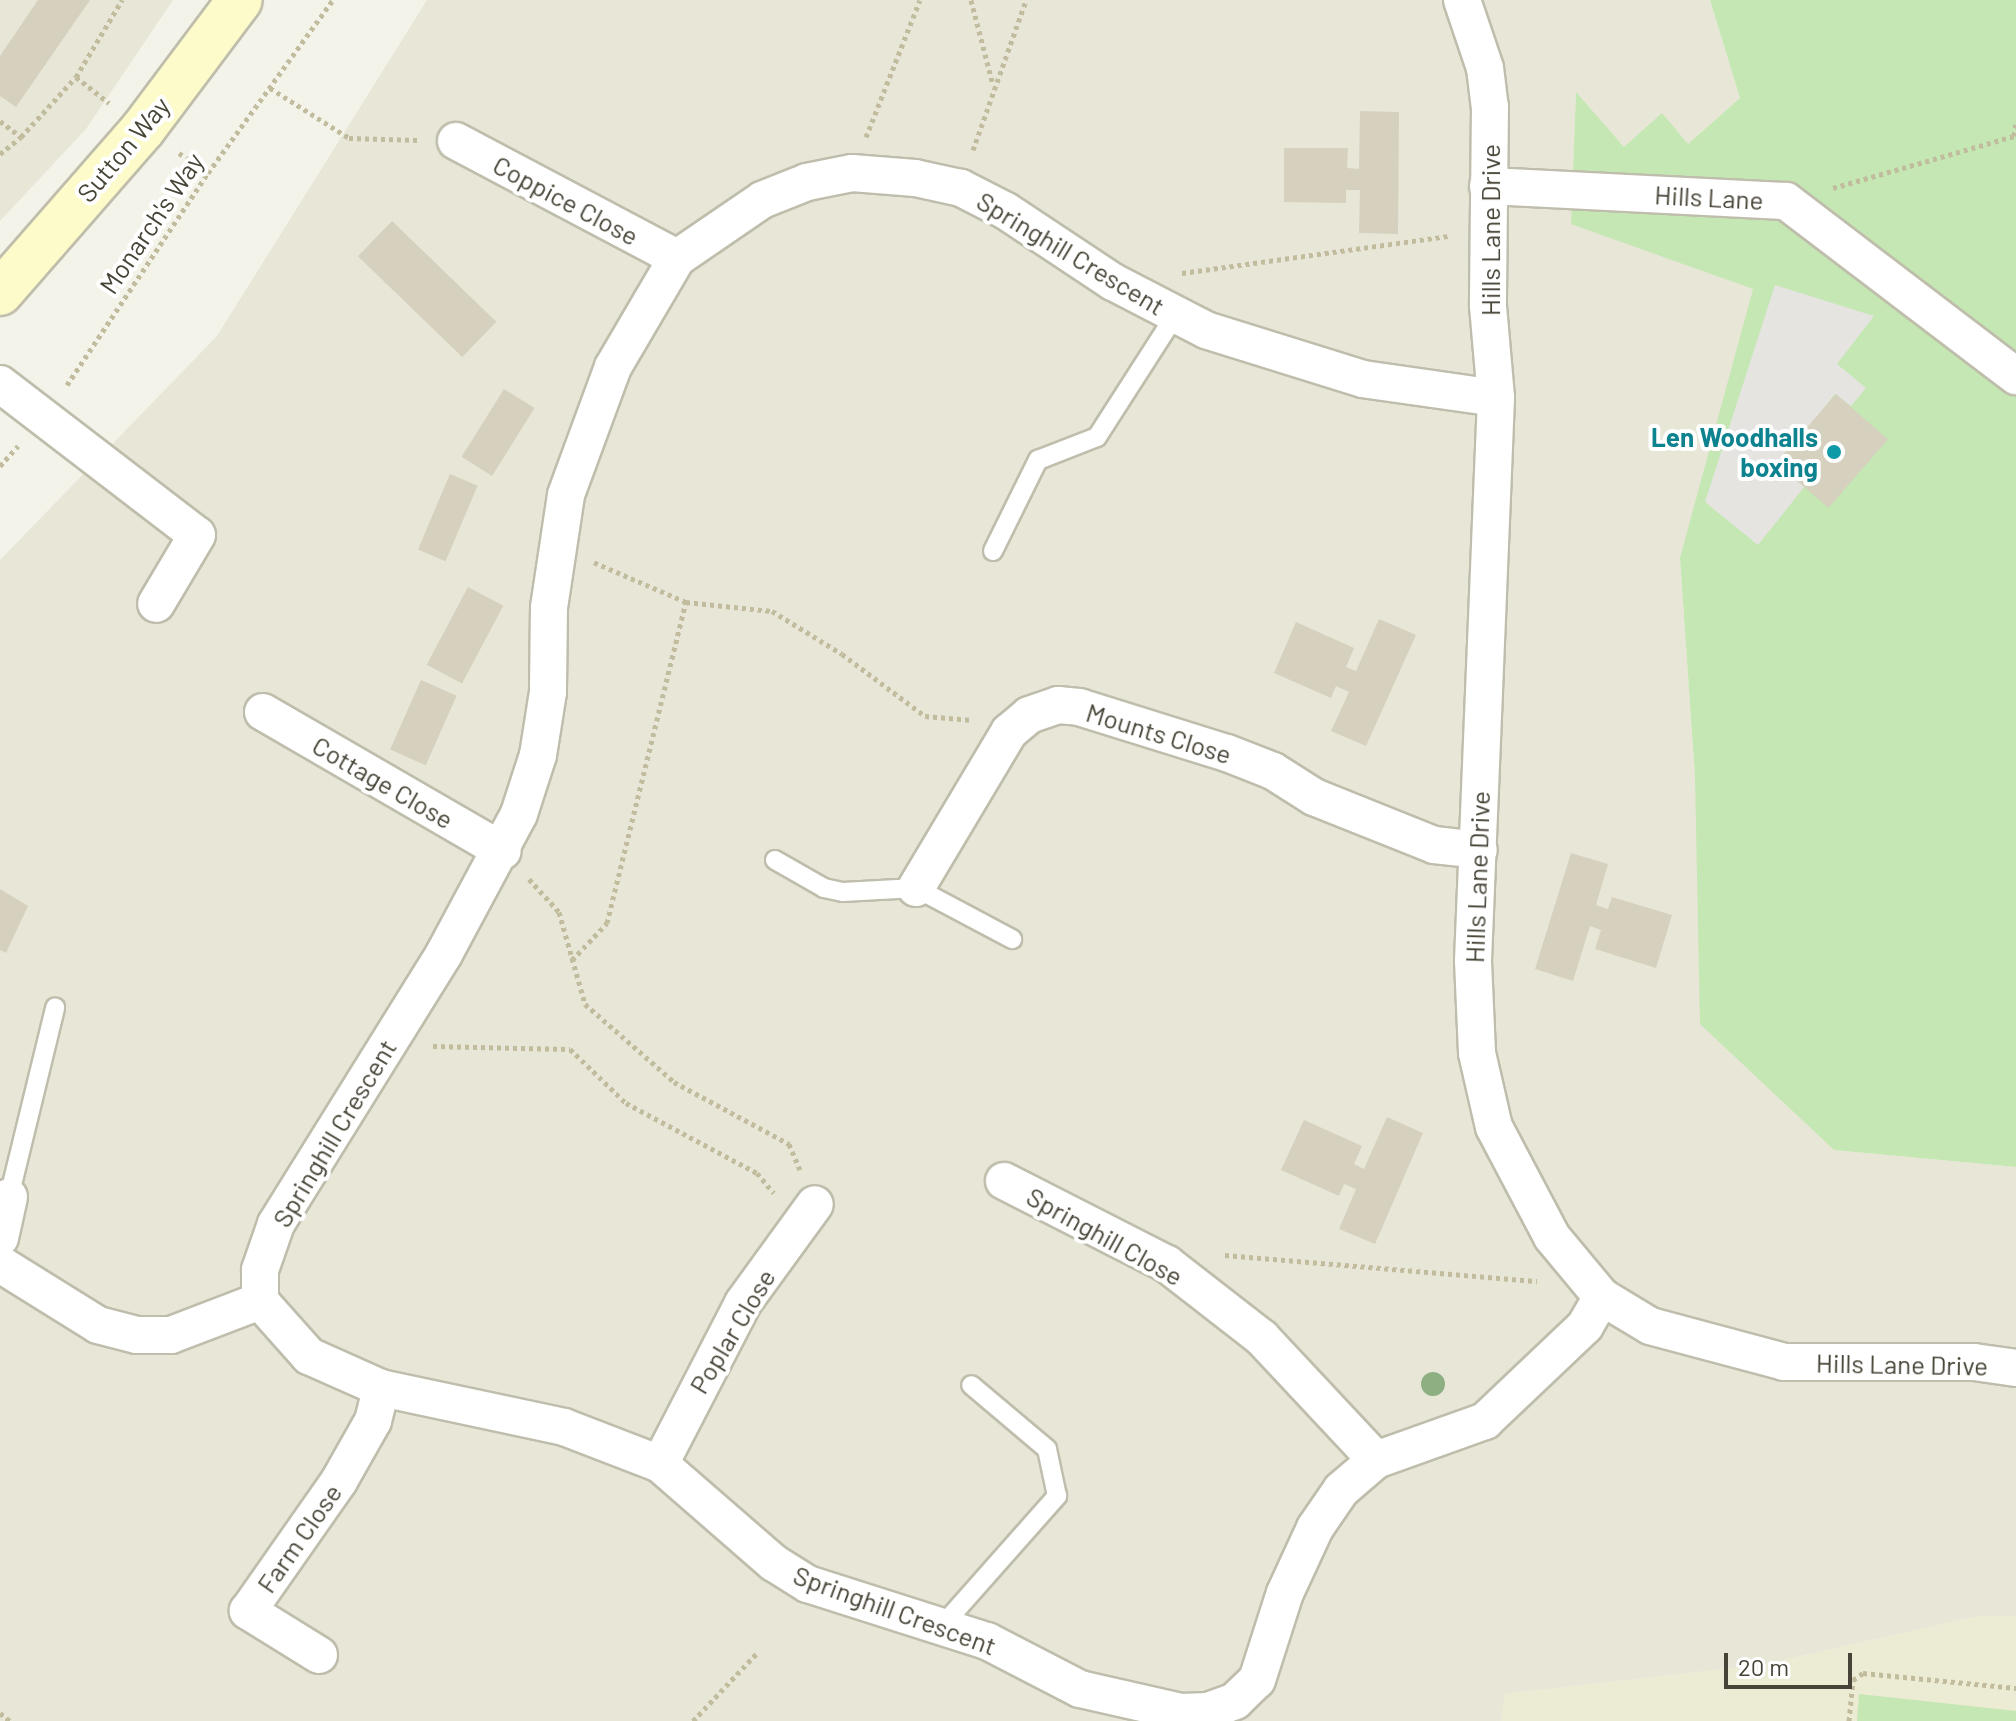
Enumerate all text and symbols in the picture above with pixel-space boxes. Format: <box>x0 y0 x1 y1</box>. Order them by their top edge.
street label: Sutton Way <box>70 90 176 208</box>
street label: Hills Lane Drive <box>1474 144 1506 316</box>
street label: Monarch's Way <box>92 147 210 299</box>
street label: Coppice Close <box>488 149 644 251</box>
street label: Hills Lane <box>1654 179 1764 215</box>
street label: Springhill Crescent <box>972 185 1170 321</box>
place label: Len Woodhalls boxing <box>1651 421 1818 482</box>
marker: Len Woodhalls boxing <box>1825 443 1843 461</box>
street label: Mounts Close <box>1083 696 1235 770</box>
street label: Cottage Close <box>307 729 459 835</box>
street label: Hills Lane Drive <box>1458 790 1496 964</box>
street label: Springhill Crescent <box>266 1034 402 1232</box>
street label: Springhill Close <box>1021 1180 1189 1292</box>
street label: Poplar Close <box>683 1263 781 1399</box>
street label: Hills Lane Drive <box>1816 1347 1988 1381</box>
street label: Farm Close <box>250 1478 348 1598</box>
street label: Springhill Crescent <box>789 1559 1001 1661</box>
scale bar <box>1728 1637 1856 1687</box>
text: 20 m <box>1738 1652 1789 1681</box>

